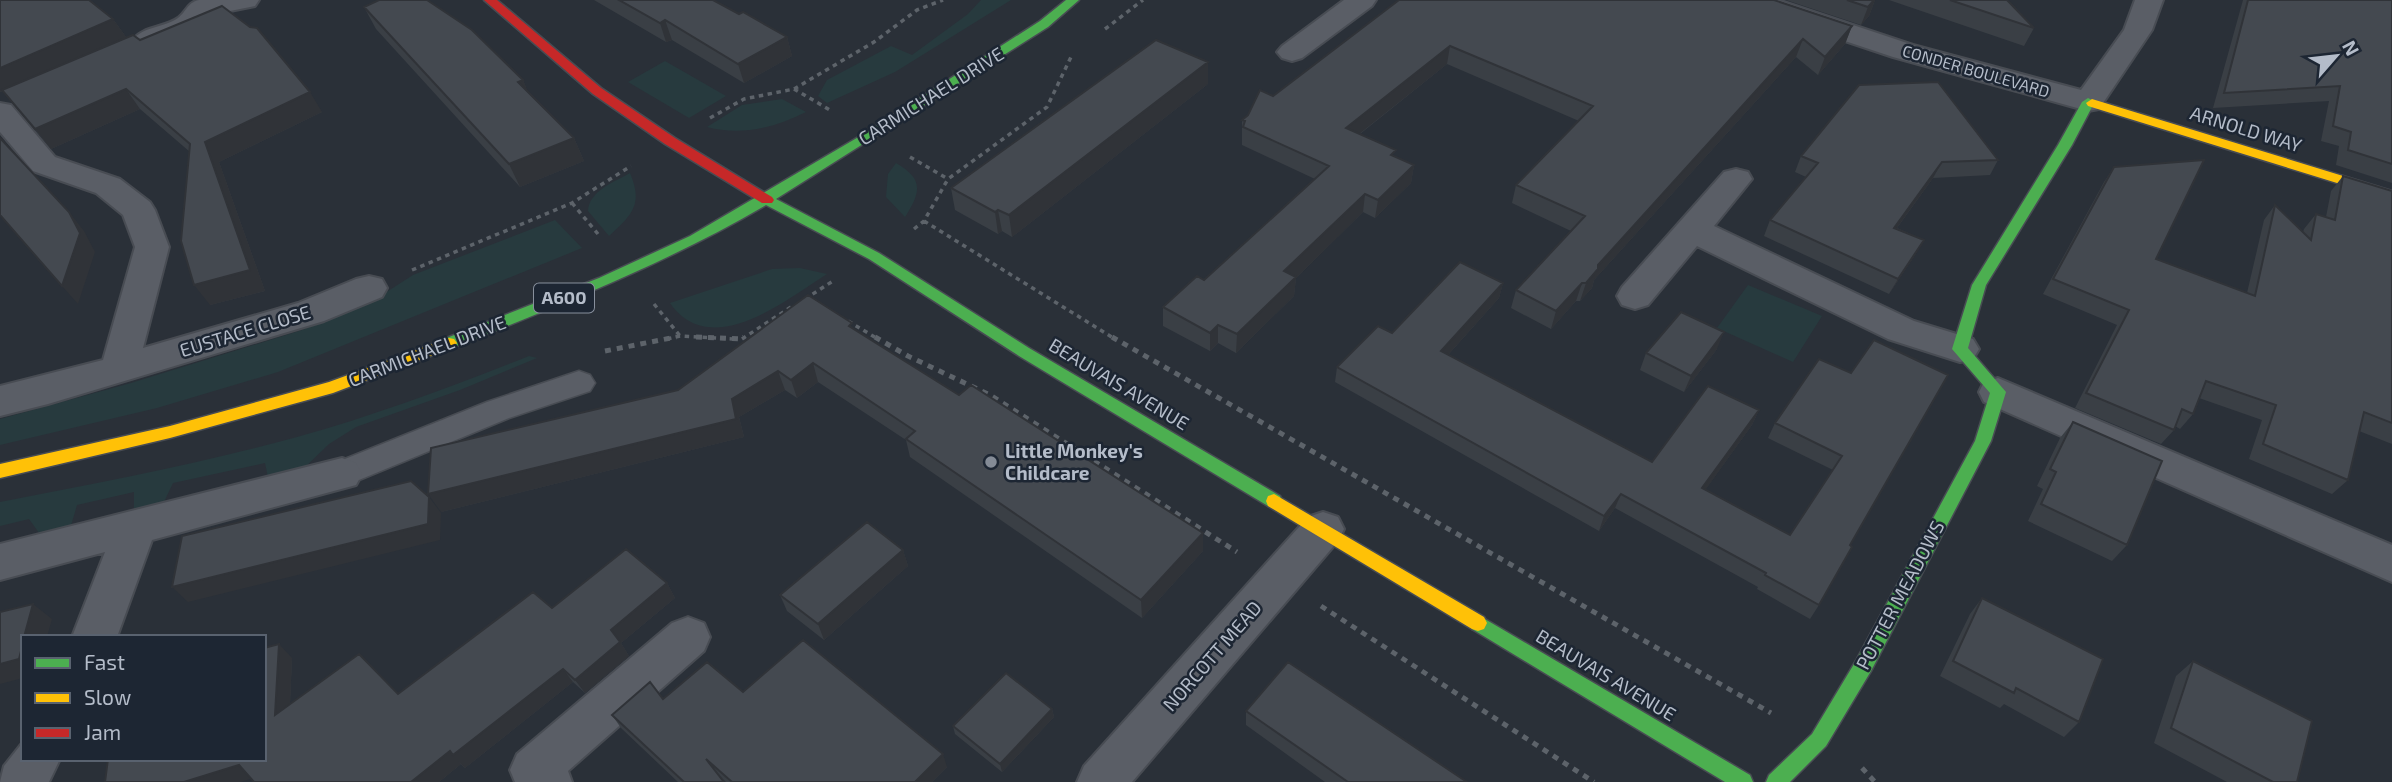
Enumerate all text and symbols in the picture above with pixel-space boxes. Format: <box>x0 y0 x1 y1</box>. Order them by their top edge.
north arrow <box>2301 21 2371 91</box>
text: N <box>2338 36 2365 59</box>
street label: CONDER BOULEVARD <box>1900 40 2052 101</box>
street label: CARMICHAEL DRIVE <box>854 42 1008 150</box>
street label: ARNOLD WAY <box>2188 101 2305 156</box>
road number: A600 <box>534 284 594 312</box>
street label: EUSTACE CLOSE <box>177 300 313 361</box>
street label: CARMICHAEL DRIVE <box>345 310 509 391</box>
street label: BEAUVAIS AVENUE <box>1045 333 1193 434</box>
place label: Little Monkey's Childcare <box>1005 439 1143 484</box>
marker: Little Monkey's Childcare <box>983 454 999 470</box>
street label: POTTER MEADOWS <box>1851 516 1949 673</box>
street label: NORCOTT MEAD <box>1158 596 1266 715</box>
street label: BEAUVAIS AVENUE <box>1532 624 1680 725</box>
legend <box>21 635 266 761</box>
text: Fast <box>84 649 125 674</box>
text: Slow <box>84 684 131 709</box>
text: Jam <box>84 719 121 744</box>

